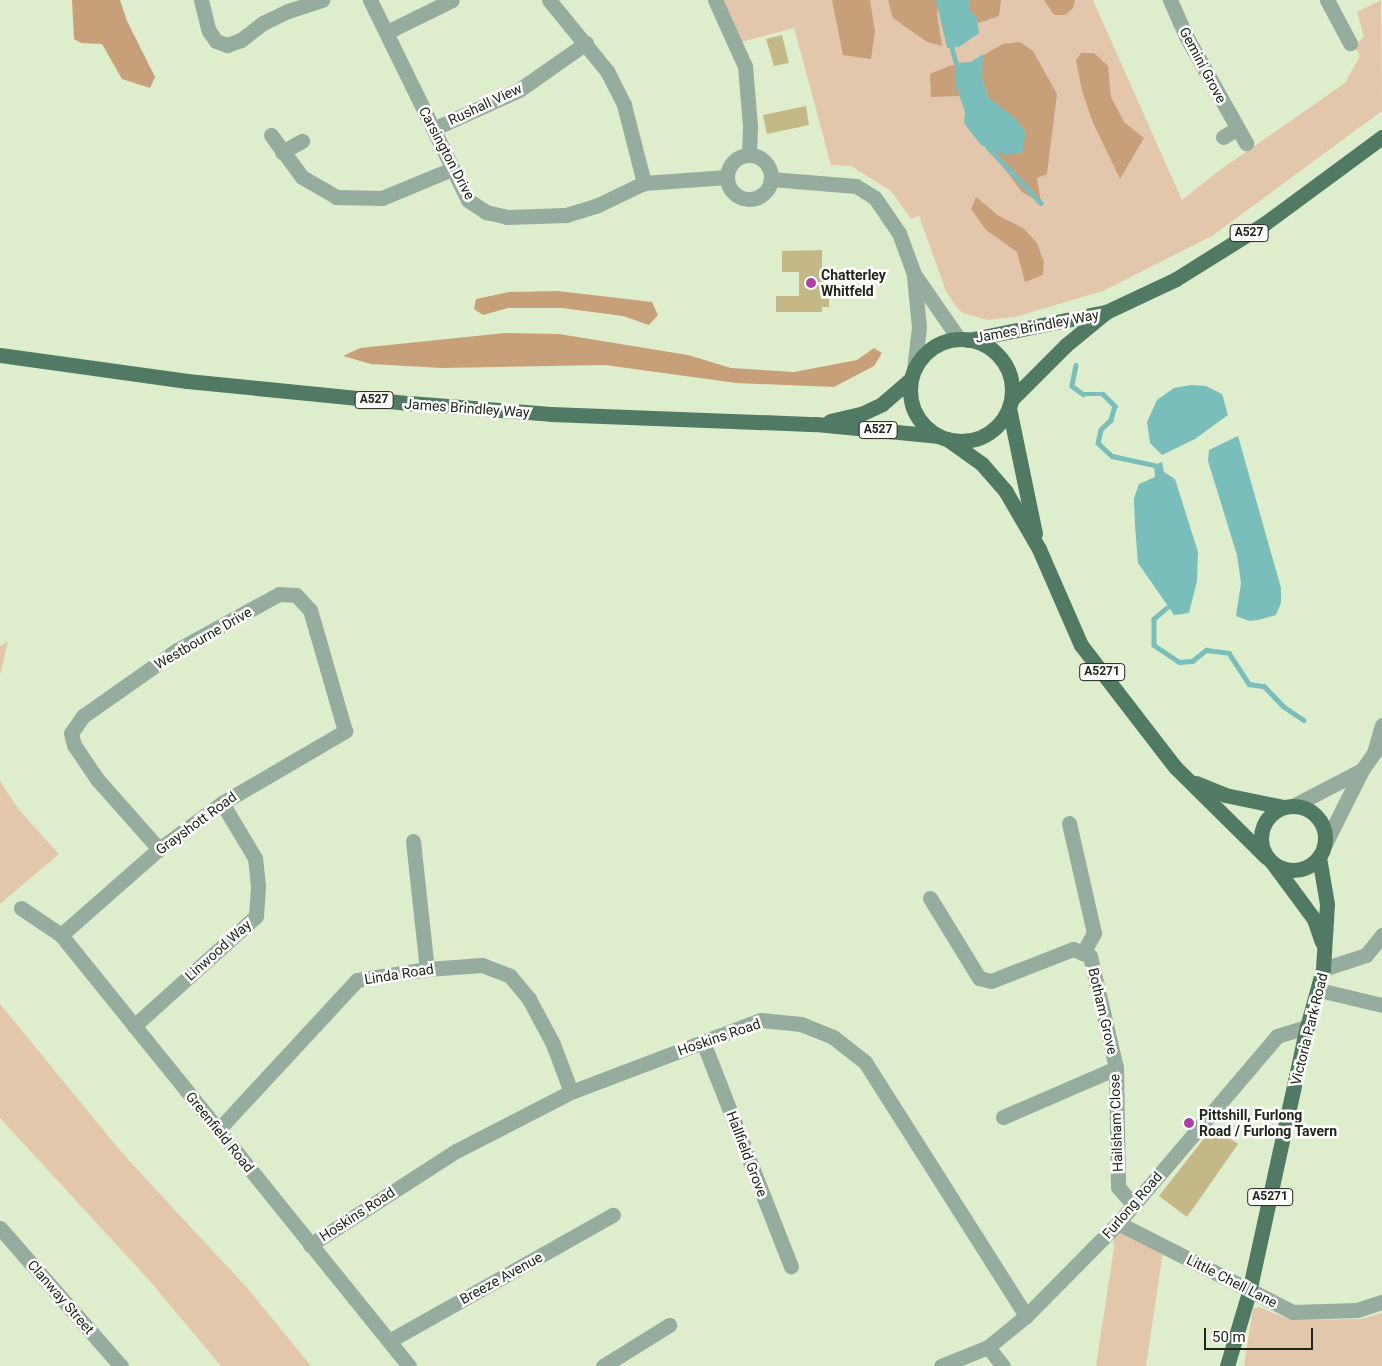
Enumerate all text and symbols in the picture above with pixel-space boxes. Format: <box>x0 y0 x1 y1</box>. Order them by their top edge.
street label: Gemini Grove <box>1176 24 1230 106</box>
street label: Rushall View <box>445 80 525 128</box>
street label: Carsington Drive <box>415 104 479 202</box>
road number: A527 <box>1229 224 1269 242</box>
place label: Chatterley Whitfeld <box>821 267 886 300</box>
marker: Chatterley Whitfeld <box>805 277 817 289</box>
street label: James Brindley Way <box>974 306 1100 346</box>
road number: A527 <box>354 390 394 410</box>
street label: James Brindley Way <box>404 395 530 421</box>
road number: A527 <box>858 420 898 440</box>
street label: Westbourne Drive <box>151 603 255 673</box>
road number: A5271 <box>1078 662 1126 682</box>
street label: Grayshott Road <box>152 788 240 858</box>
street label: Linwood Way <box>182 916 254 984</box>
street label: Linda Road <box>363 960 435 988</box>
street label: Botham Grove <box>1085 966 1121 1056</box>
street label: Victoria Park Road <box>1287 971 1331 1087</box>
street label: Hoskins Road <box>675 1015 763 1059</box>
street label: Hailsham Close <box>1106 1074 1126 1172</box>
street label: Greenfield Road <box>182 1088 258 1176</box>
place label: Pittshill, Furlong Road / Furlong Tavern <box>1199 1107 1337 1140</box>
street label: Hallfield Grove <box>723 1109 771 1199</box>
marker: Pittshill, Furlong Road / Furlong Tavern <box>1183 1117 1195 1129</box>
street label: Furlong Road <box>1099 1168 1165 1242</box>
street label: Hoskins Road <box>316 1183 398 1245</box>
road number: A5271 <box>1246 1188 1294 1206</box>
street label: Breeze Avenue <box>457 1248 545 1308</box>
street label: Little Chell Lane <box>1184 1251 1280 1311</box>
street label: Clanway Street <box>24 1256 98 1338</box>
scale bar <box>1207 1318 1316 1350</box>
text: 50 m <box>1212 1328 1246 1346</box>

